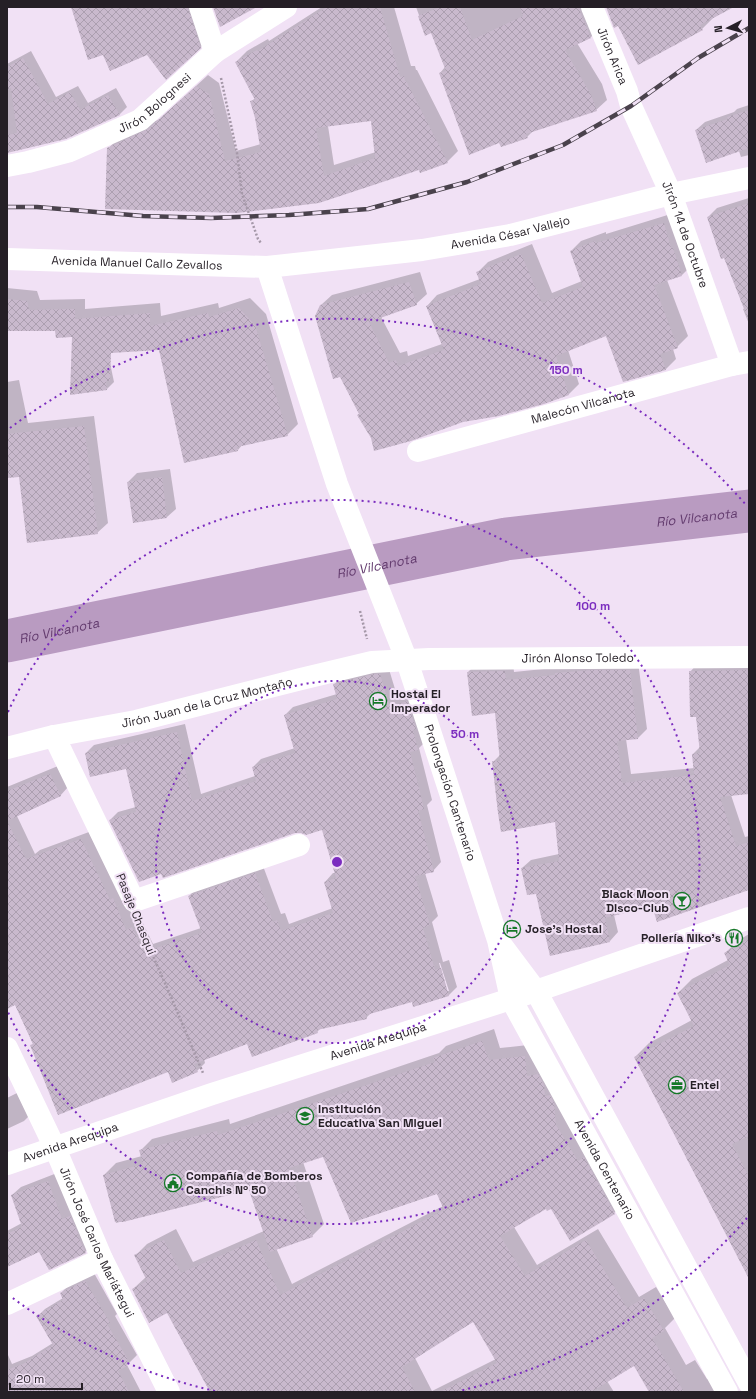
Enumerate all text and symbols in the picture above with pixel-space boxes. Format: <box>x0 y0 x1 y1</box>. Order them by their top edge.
north arrow <box>708 8 748 48</box>
street label: Jirón Arica <box>593 25 632 87</box>
text: N <box>711 25 725 33</box>
street label: Jirón Bolognesi <box>116 69 195 137</box>
street label: Jirón 14 de Octubre <box>658 178 712 290</box>
street label: Avenida César Vallejo <box>450 212 572 253</box>
street label: Avenida Manuel Callo Zevallos <box>51 252 223 274</box>
text: 150 m <box>549 362 583 378</box>
street label: Malecón Vilcanota <box>529 384 637 428</box>
water label: Río Vilcanota <box>655 504 738 530</box>
water label: Río Vilcanota <box>335 549 419 582</box>
text: 100 m <box>576 598 610 614</box>
water label: Río Vilcanota <box>17 614 101 647</box>
street label: Jirón Alonso Toledo <box>522 650 634 666</box>
street label: Jirón Juan de la Cruz Montaño <box>120 674 294 732</box>
place label: Hostal El Imperador <box>391 686 450 716</box>
hotel icon: Hostal El Imperador <box>368 691 388 711</box>
street label: Prolongación Cantenario <box>420 722 480 863</box>
text: 50 m <box>451 726 479 742</box>
centre of rings <box>330 855 344 869</box>
street label: Pasaje Chasqui <box>112 871 160 957</box>
place label: Black Moon Disco-Club <box>602 886 669 916</box>
bar icon: Black Moon Disco-Club <box>672 891 692 911</box>
hotel icon: Jose's Hostal <box>502 919 522 939</box>
place label: Jose's Hostal <box>525 921 602 937</box>
restaurant icon: Pollería Niko's <box>724 928 744 948</box>
place label: Pollería Niko's <box>641 930 721 946</box>
street label: Avenida Arequipa <box>328 1018 428 1064</box>
office icon: Entel <box>667 1075 687 1095</box>
place label: Entel <box>690 1077 719 1093</box>
place label: Institución Educativa San Miguel <box>318 1101 442 1131</box>
school or university icon: Institución Educativa San Miguel <box>295 1106 315 1126</box>
street label: Avenida Centenario <box>571 1116 639 1223</box>
street label: Avenida Arequipa <box>20 1119 121 1166</box>
street label: Jirón José Carlos Mariátegui <box>56 1164 138 1320</box>
place label: Compañía de Bomberos Canchis Nº 50 <box>186 1168 322 1198</box>
public building icon: Compañía de Bomberos Canchis Nº 50 <box>163 1173 183 1193</box>
scale bar <box>10 1365 82 1391</box>
text: 20 m <box>16 1371 44 1387</box>

